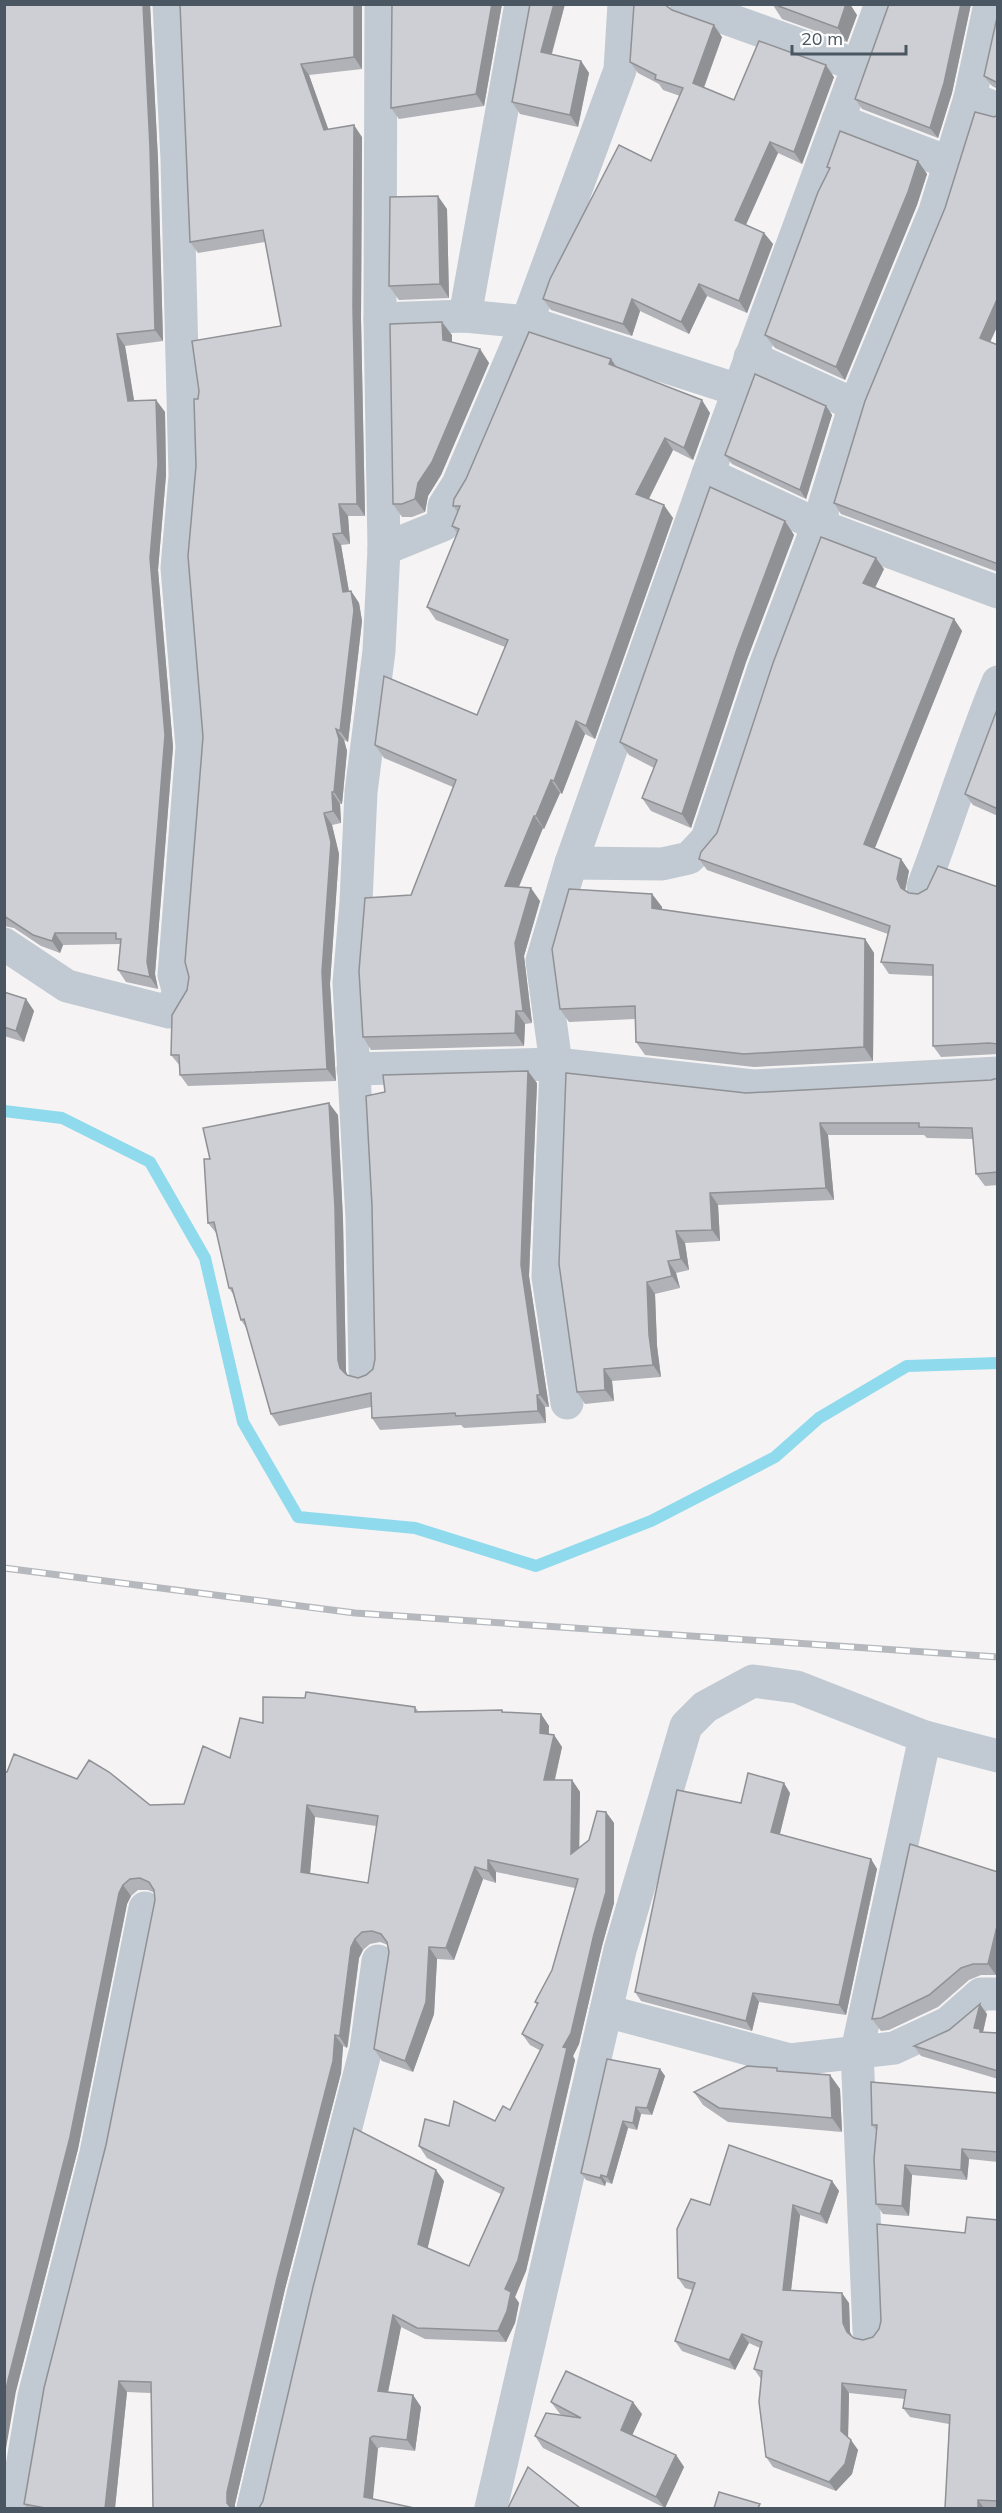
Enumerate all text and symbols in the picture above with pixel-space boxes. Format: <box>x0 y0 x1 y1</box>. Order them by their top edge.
scale bar <box>792 18 906 56</box>
text: 20 m <box>801 27 843 50</box>

